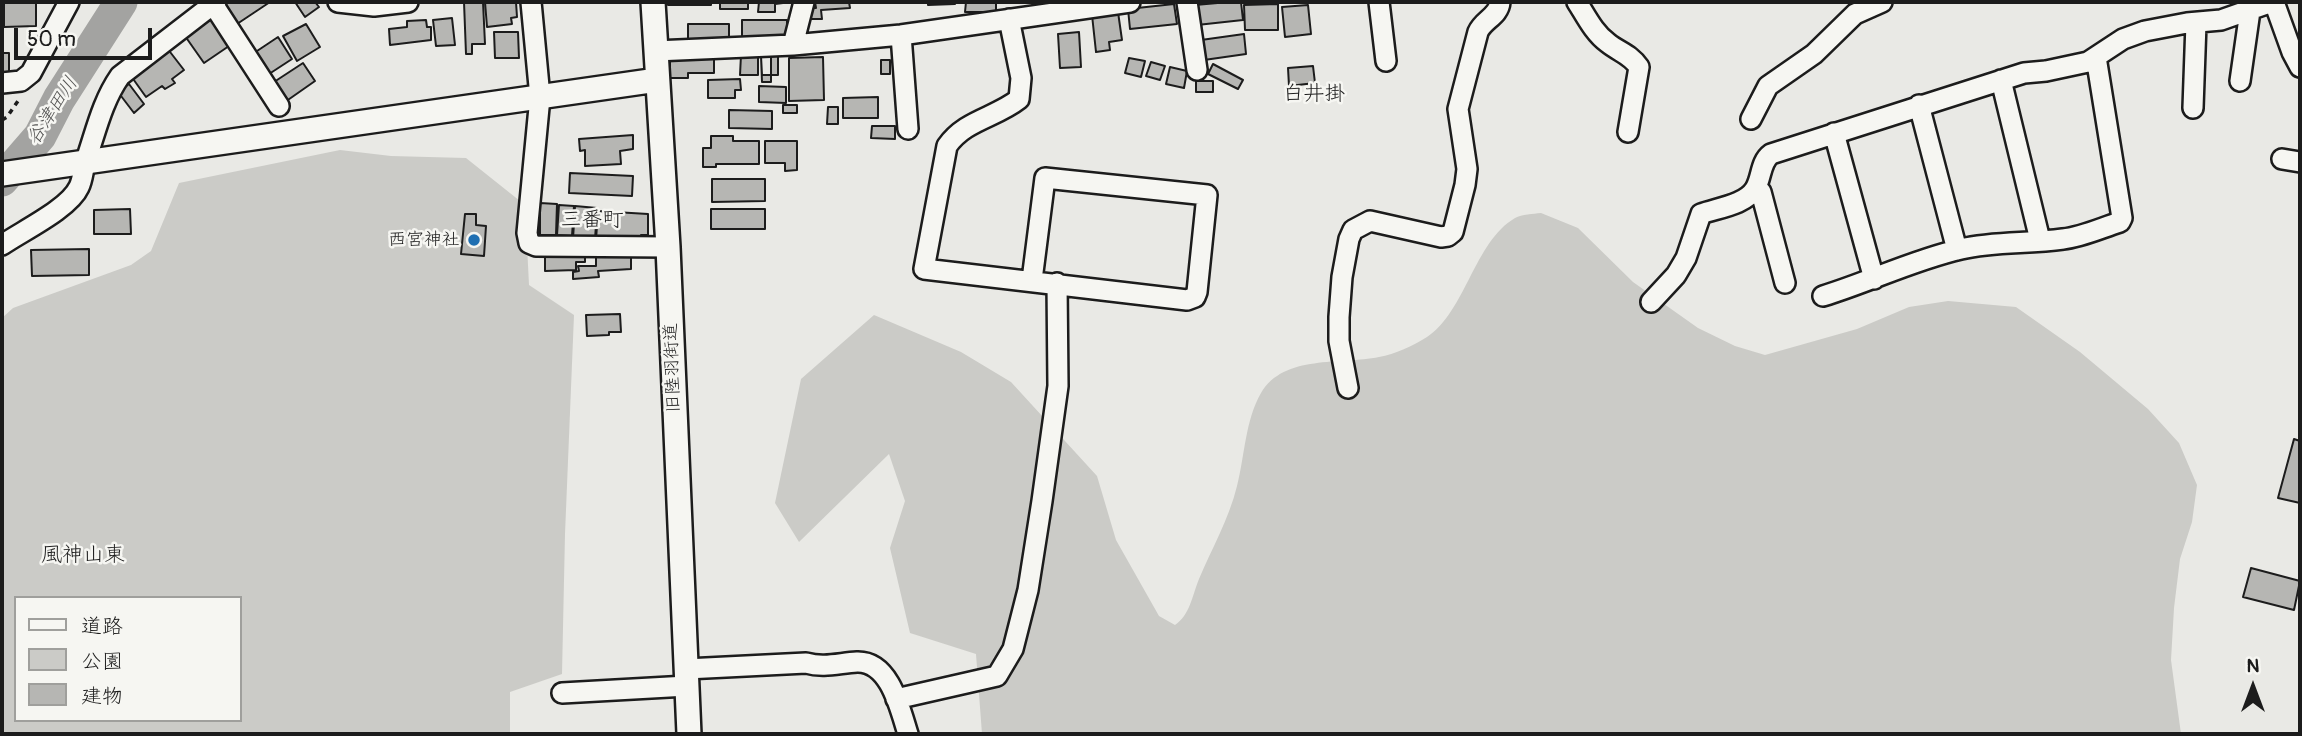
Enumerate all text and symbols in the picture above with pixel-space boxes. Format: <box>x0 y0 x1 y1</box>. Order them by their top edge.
scale bar <box>18 14 156 58</box>
text: 50 m <box>27 26 76 53</box>
water label: 谷津田川 <box>23 73 83 149</box>
district label: 白井掛 <box>1283 82 1345 108</box>
district label: 三番町 <box>561 208 623 234</box>
place label: 西宮神社 <box>388 229 460 251</box>
marker: 西宮神社 <box>466 232 482 248</box>
street label: 旧陸羽街道 <box>661 323 685 413</box>
district label: 風神山東 <box>41 543 125 569</box>
legend <box>14 596 242 722</box>
text: 道路 <box>81 613 123 640</box>
text: 公園 <box>81 648 123 675</box>
north arrow <box>2218 652 2288 722</box>
text: N <box>2247 654 2259 678</box>
text: 建物 <box>81 683 123 710</box>

